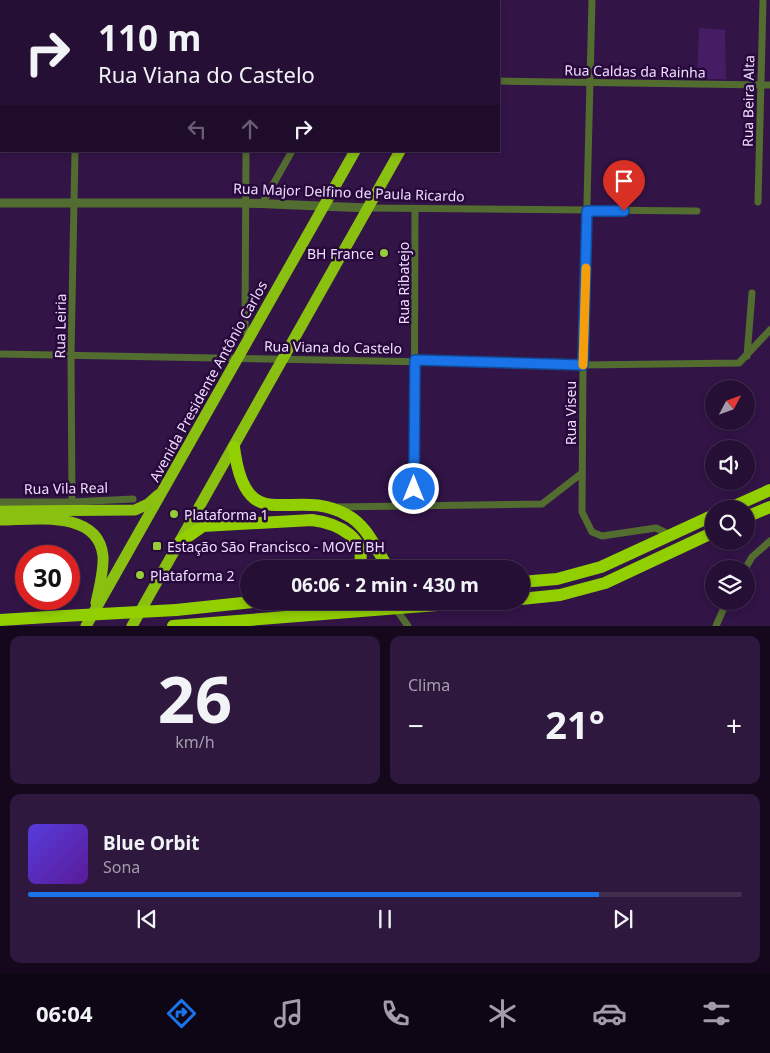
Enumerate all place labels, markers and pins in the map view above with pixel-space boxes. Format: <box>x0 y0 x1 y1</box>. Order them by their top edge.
pin <box>603 160 645 211</box>
place label: BH France <box>307 244 374 263</box>
marker: BH France <box>378 247 390 259</box>
place label: Plataforma 1 <box>184 505 269 524</box>
marker: Plataforma 1 <box>168 508 180 520</box>
place label: Estação São Francisco - MOVE BH <box>167 537 385 556</box>
marker: Estação São Francisco - MOVE BH <box>151 540 163 552</box>
place label: Plataforma 2 <box>150 566 235 585</box>
marker: Plataforma 2 <box>134 569 146 581</box>

